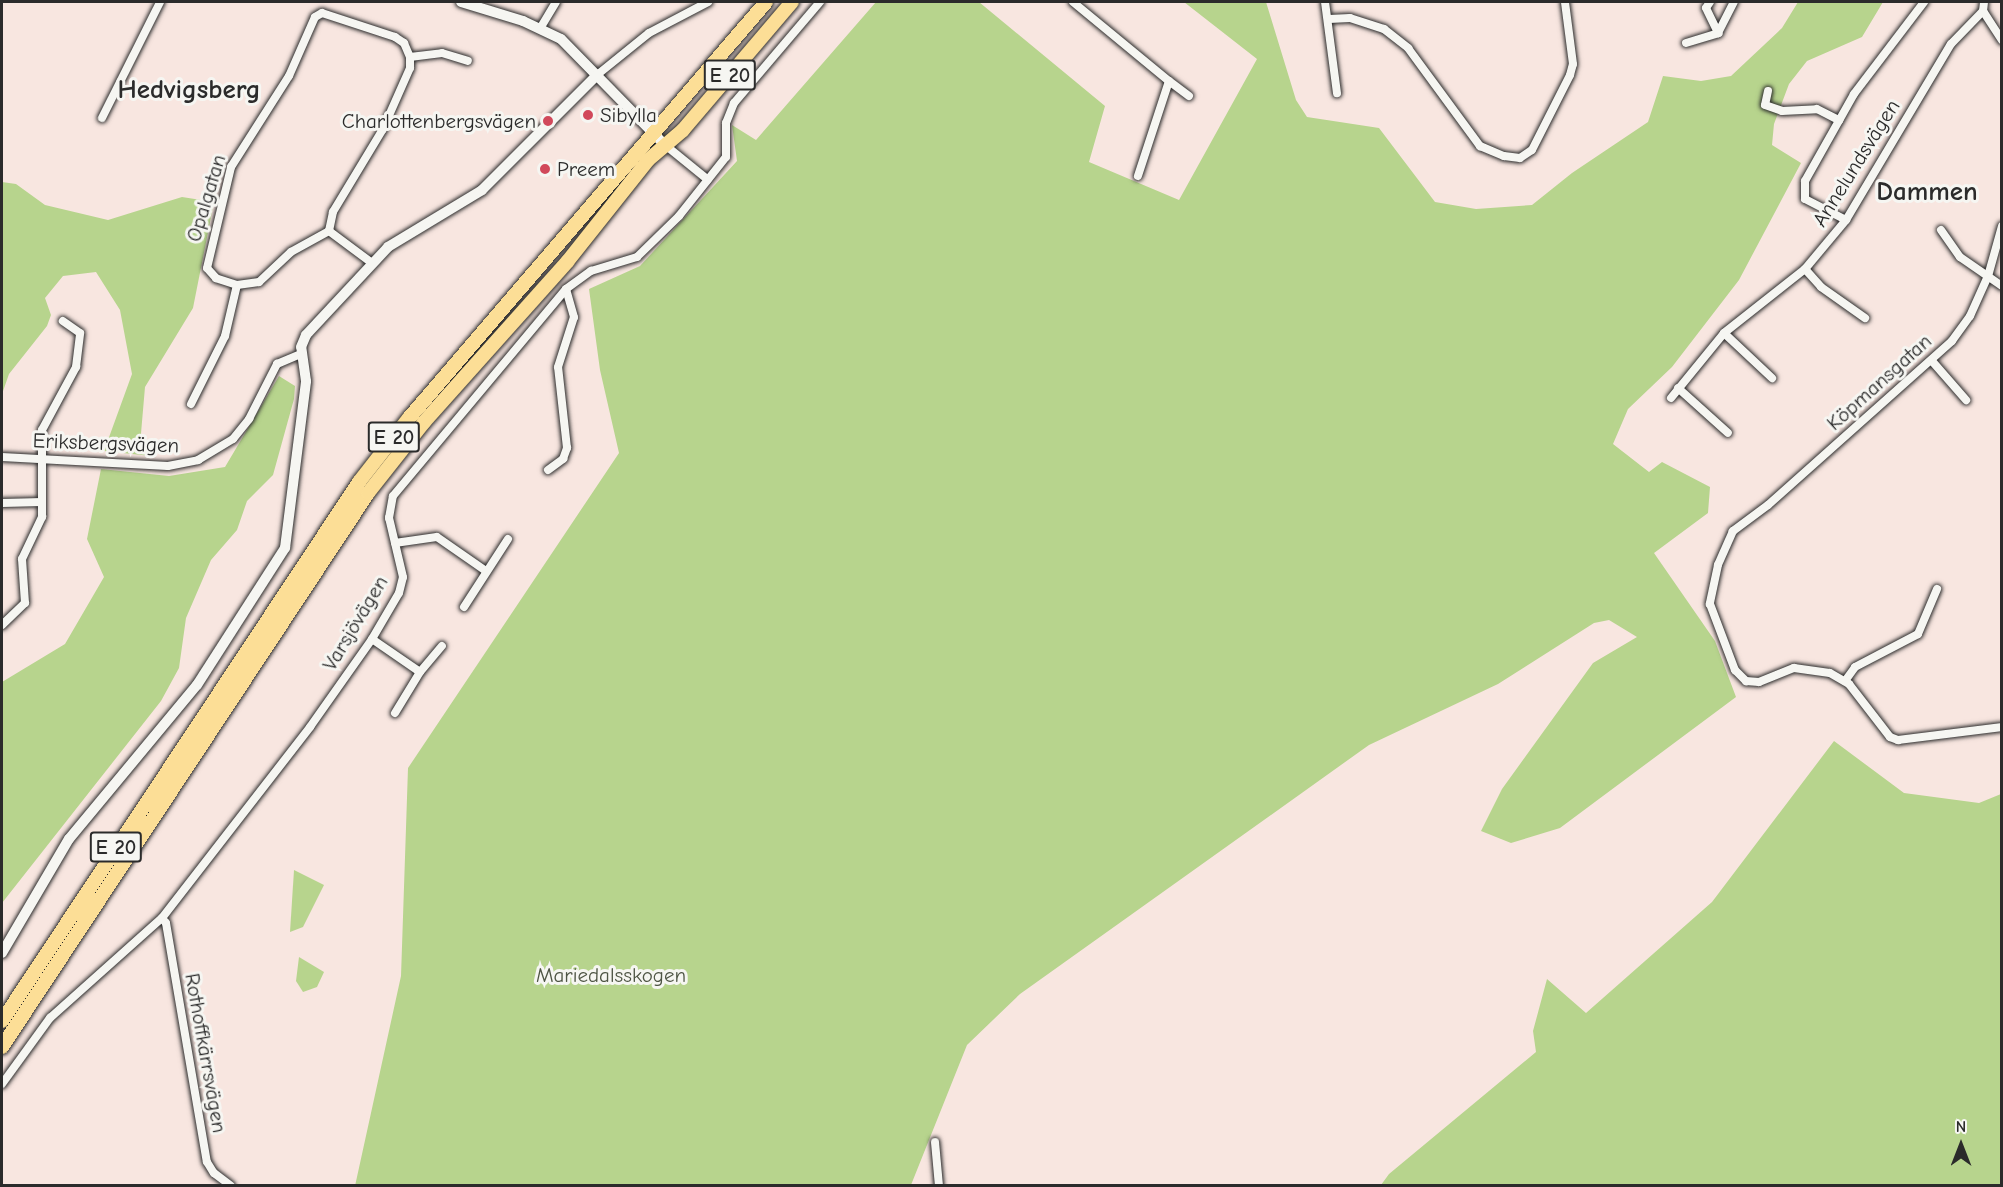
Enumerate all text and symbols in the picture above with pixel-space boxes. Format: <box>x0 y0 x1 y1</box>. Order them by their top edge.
road number: E 20 <box>703 58 757 92</box>
district label: Hedvigsberg <box>117 74 261 106</box>
street label: Annelundsvägen <box>1807 95 1905 231</box>
place label: Sibylla <box>600 102 657 128</box>
place label: Charlottenbergsvägen <box>342 108 536 134</box>
marker: Sibylla <box>581 108 595 122</box>
marker: Charlottenbergsvägen <box>541 114 555 128</box>
street label: Opalgatan <box>181 151 231 245</box>
place label: Preem <box>557 156 615 182</box>
marker: Preem <box>538 162 552 176</box>
district label: Dammen <box>1876 176 1978 208</box>
street label: Köpmansgatan <box>1821 328 1937 436</box>
road number: E 20 <box>367 420 421 454</box>
street label: Eriksbergsvägen <box>32 428 180 458</box>
street label: Varsjövägen <box>317 571 393 675</box>
road number: E 20 <box>89 830 143 864</box>
park label: Mariedalsskogen <box>536 962 686 988</box>
street label: Rothoffkärrsvägen <box>180 971 232 1135</box>
north arrow <box>1931 1115 1991 1175</box>
text: N <box>1956 1118 1966 1136</box>

